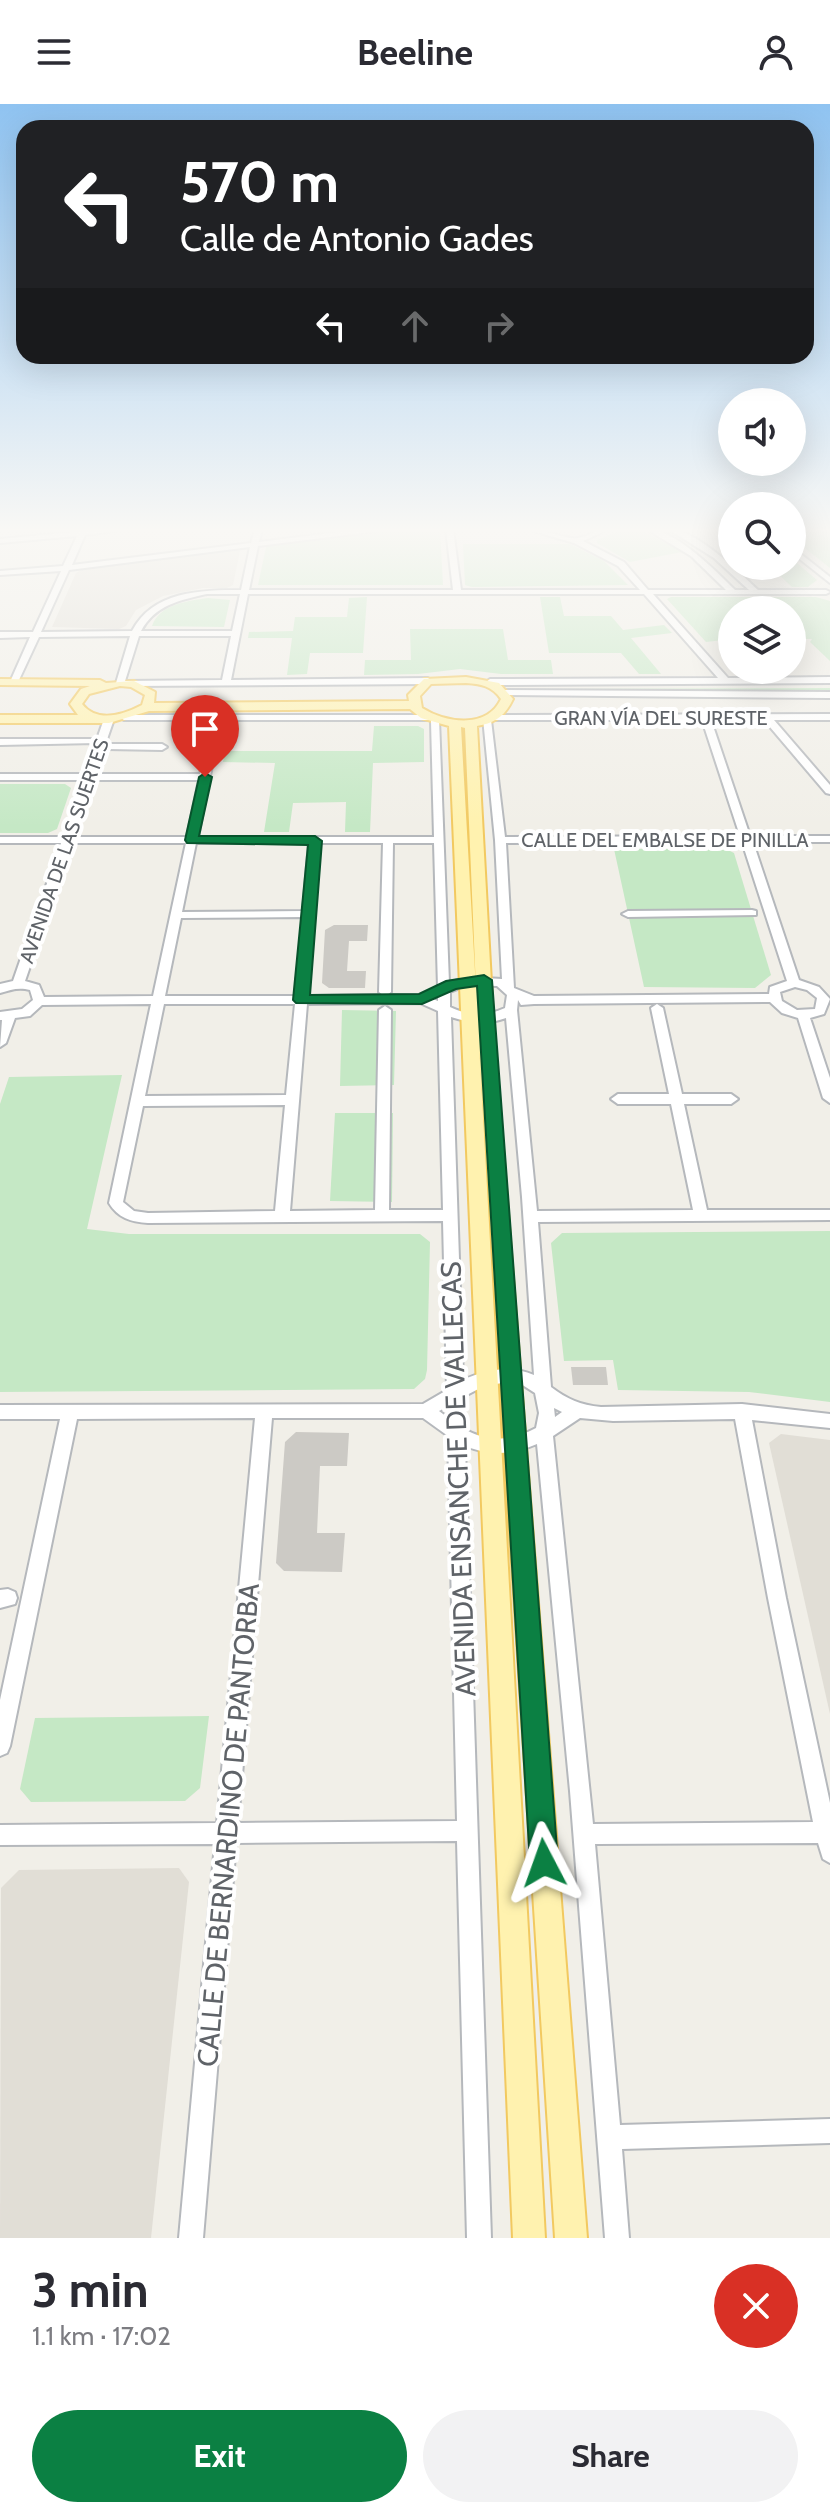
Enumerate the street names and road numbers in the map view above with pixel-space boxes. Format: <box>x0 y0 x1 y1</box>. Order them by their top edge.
street label: GRAN VÍA DEL SURESTE <box>554 706 768 730</box>
street label: AVENIDA DE LAS SUERTES <box>14 735 114 966</box>
street label: CALLE DEL EMBALSE DE PINILLA <box>521 828 809 852</box>
street label: AVENIDA ENSANCHE DE VALLECAS <box>433 1261 483 1697</box>
street label: CALLE DE BERNARDINO DE PANTORBA <box>190 1581 266 2068</box>

